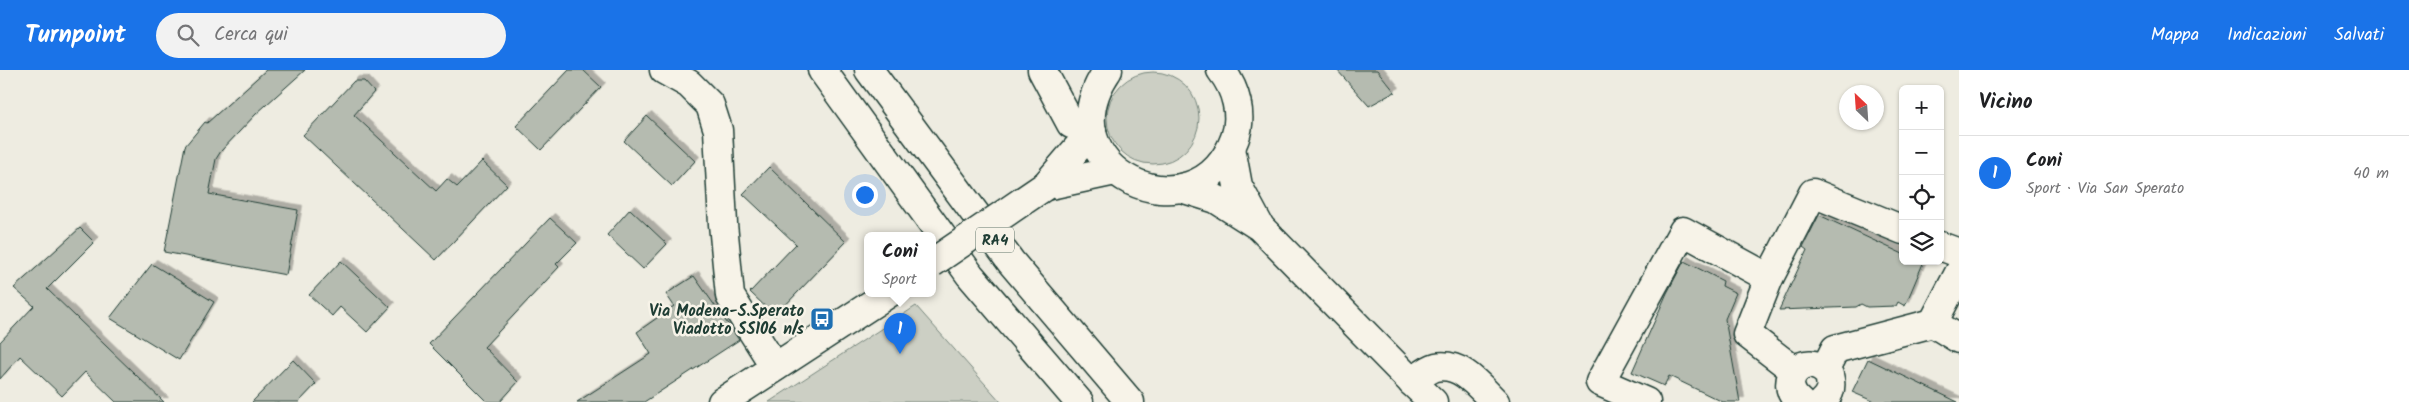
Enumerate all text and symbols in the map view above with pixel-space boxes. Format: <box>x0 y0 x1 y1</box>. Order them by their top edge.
search box <box>156 13 506 58</box>
text: Turnpoint <box>25 16 126 55</box>
text: Cerca qui <box>214 20 288 50</box>
icon: search <box>174 21 202 49</box>
text: Mappa <box>2151 21 2199 50</box>
text: Indicazioni <box>2227 21 2306 50</box>
text: Salvati <box>2334 21 2384 50</box>
north arrow <box>1839 85 1884 130</box>
map controls <box>1899 85 1944 265</box>
button: + <box>1899 85 1944 130</box>
text: Vicino <box>1979 86 2033 119</box>
button: − <box>1899 130 1944 175</box>
text: Coni <box>2026 146 2062 176</box>
text: 1 <box>1993 161 1997 186</box>
text: 40 m <box>2353 161 2389 186</box>
button: locate <box>1899 175 1944 220</box>
text: Sport · Via San Sperato <box>2026 176 2184 201</box>
your location <box>852 182 878 208</box>
button: layers <box>1899 220 1944 265</box>
road number: RA4 <box>976 228 1014 252</box>
popup <box>864 232 936 297</box>
text: Coni <box>882 237 918 267</box>
text: Sport <box>882 267 917 292</box>
place label: Via Modena-S.Sperato Viadotto SS106 n/s <box>649 299 805 342</box>
bus stop icon: Via Modena-S.Sperato Viadotto SS106 n/s <box>809 306 835 332</box>
pin: 1 <box>884 313 916 354</box>

